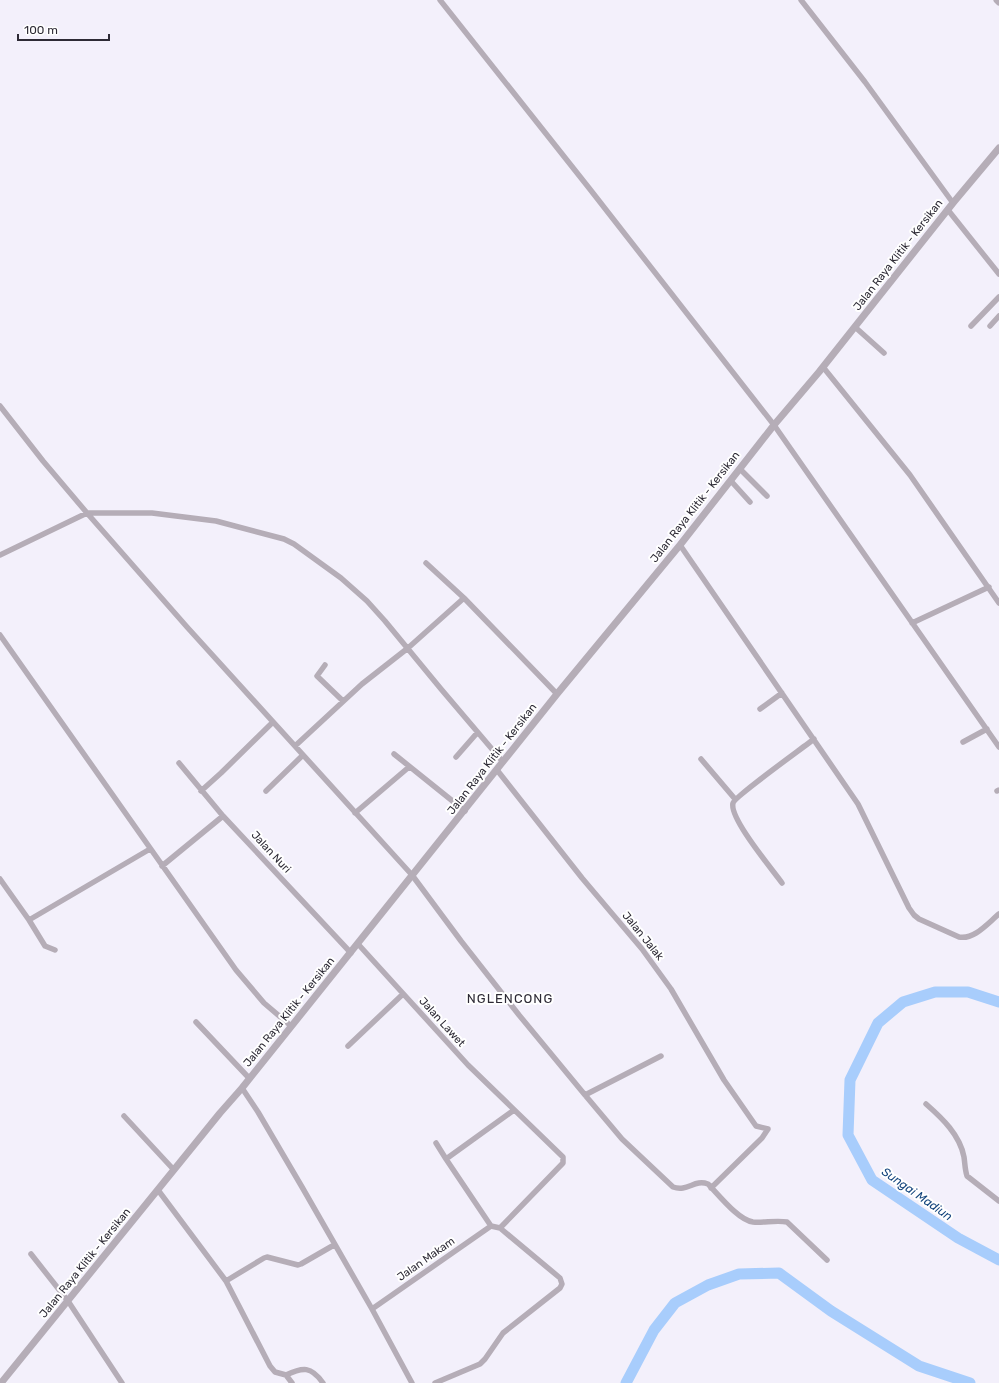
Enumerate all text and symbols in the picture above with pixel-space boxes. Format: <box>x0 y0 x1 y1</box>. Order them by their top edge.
scale bar <box>18 16 109 42</box>
text: 100 m <box>24 23 58 37</box>
street label: Jalan Raya Klitik - Kersikan <box>851 197 945 313</box>
street label: Jalan Raya Klitik - Kersikan <box>648 449 742 565</box>
street label: Jalan Raya Klitik - Kersikan <box>445 701 539 817</box>
street label: Jalan Nuri <box>248 828 294 876</box>
street label: Jalan Jalak <box>620 909 667 963</box>
street label: Jalan Raya Klitik - Kersikan <box>241 955 337 1069</box>
district label: NGLENCONG <box>467 991 553 1006</box>
street label: Jalan Lawet <box>416 994 468 1050</box>
water label: Sungai Madiun <box>879 1164 955 1224</box>
street label: Jalan Raya Klitik - Kersikan <box>37 1206 133 1320</box>
street label: Jalan Makam <box>395 1234 457 1284</box>

